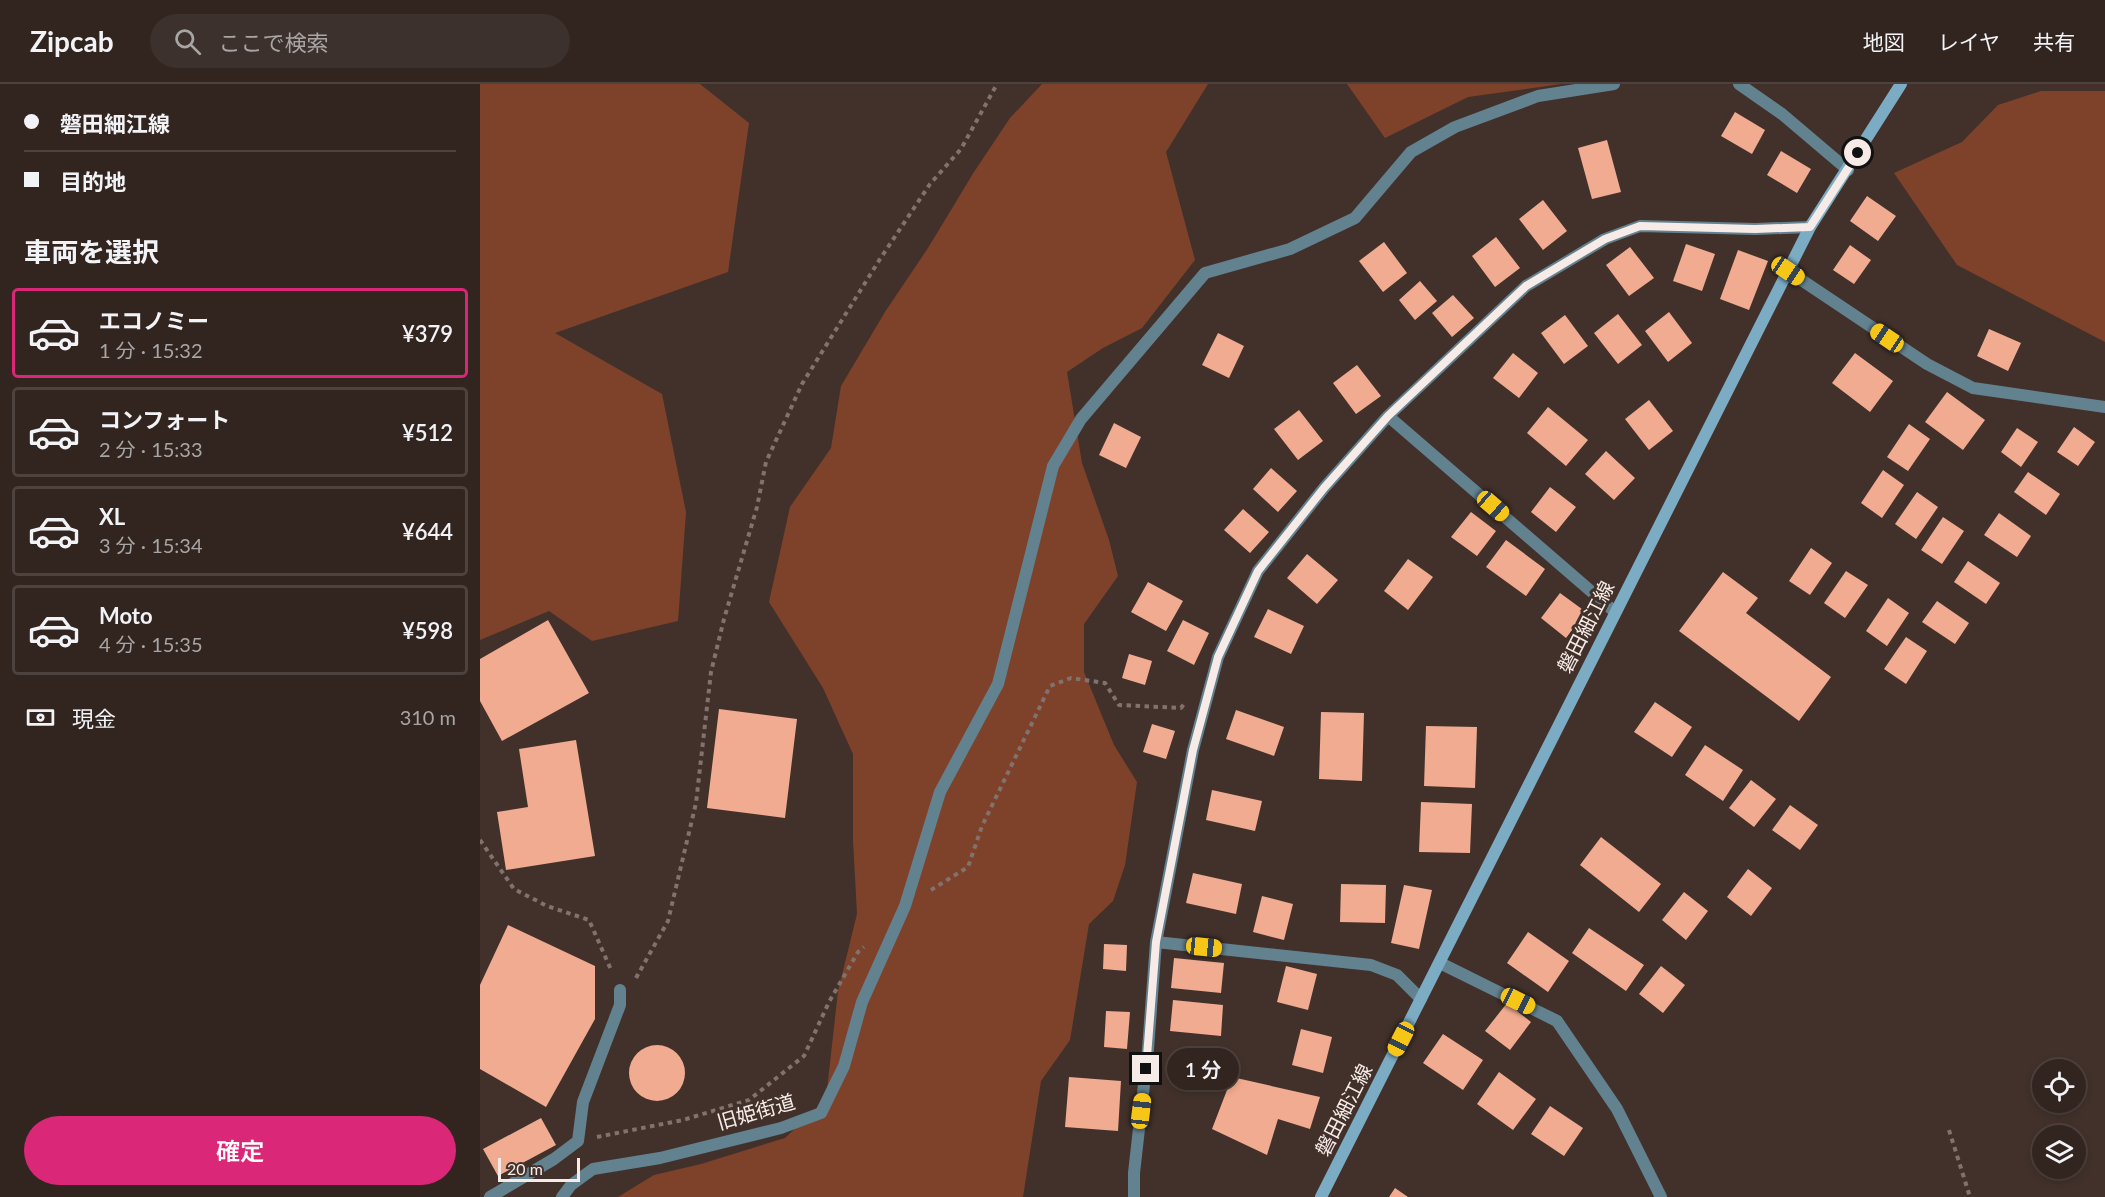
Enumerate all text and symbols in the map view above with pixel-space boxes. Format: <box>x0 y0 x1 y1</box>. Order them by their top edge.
search box <box>150 14 570 68</box>
text: Zipcab <box>30 24 114 58</box>
icon: search <box>171 25 204 58</box>
text: ここで検索 <box>219 29 329 56</box>
text: 地図 <box>1863 29 1905 54</box>
text: レイヤ <box>1938 29 2000 54</box>
text: 共有 <box>2033 29 2075 54</box>
text: 磐田細江線 <box>60 110 170 137</box>
route start <box>1844 139 1871 166</box>
text: 目的地 <box>60 168 126 195</box>
text: 車両を選択 <box>24 235 159 268</box>
car <box>1768 253 1808 289</box>
icon: car <box>27 306 81 360</box>
text: エコノミー <box>99 307 209 334</box>
text: ¥379 <box>402 320 453 347</box>
car <box>1867 320 1907 356</box>
text: 1 分 · 15:32 <box>99 338 203 362</box>
icon: car <box>27 405 81 459</box>
text: コンフォート <box>99 406 230 433</box>
text: ¥512 <box>402 419 453 446</box>
text: 2 分 · 15:33 <box>99 437 203 461</box>
car <box>1474 487 1512 525</box>
text: XL <box>99 503 125 530</box>
icon: car <box>27 504 81 558</box>
text: ¥644 <box>402 518 453 545</box>
text: 3 分 · 15:34 <box>99 533 203 557</box>
street label: 磐田細江線 <box>1552 577 1619 677</box>
text: Moto <box>99 602 153 629</box>
icon: car <box>27 603 81 657</box>
text: ¥598 <box>402 617 453 644</box>
text: 4 分 · 15:35 <box>99 632 203 656</box>
icon: cash <box>24 701 57 734</box>
text: 現金 <box>72 705 116 732</box>
text: 310 m <box>400 705 456 729</box>
car <box>1185 936 1223 958</box>
car <box>1498 985 1538 1017</box>
car <box>1385 1019 1417 1059</box>
callout: 1 分 <box>1167 1048 1239 1090</box>
route end <box>1132 1055 1159 1082</box>
text: 1 分 <box>1185 1057 1221 1081</box>
map controls <box>2032 1059 2086 1179</box>
button: locate <box>2032 1059 2086 1113</box>
street label: 磐田細江線 <box>1310 1060 1377 1160</box>
street label: 旧姫街道 <box>714 1088 797 1134</box>
car <box>1130 1092 1152 1130</box>
button: 確定 <box>24 1116 456 1185</box>
button: layers <box>2032 1125 2086 1179</box>
scale bar <box>498 1155 580 1182</box>
text: 20 m <box>507 1159 543 1178</box>

